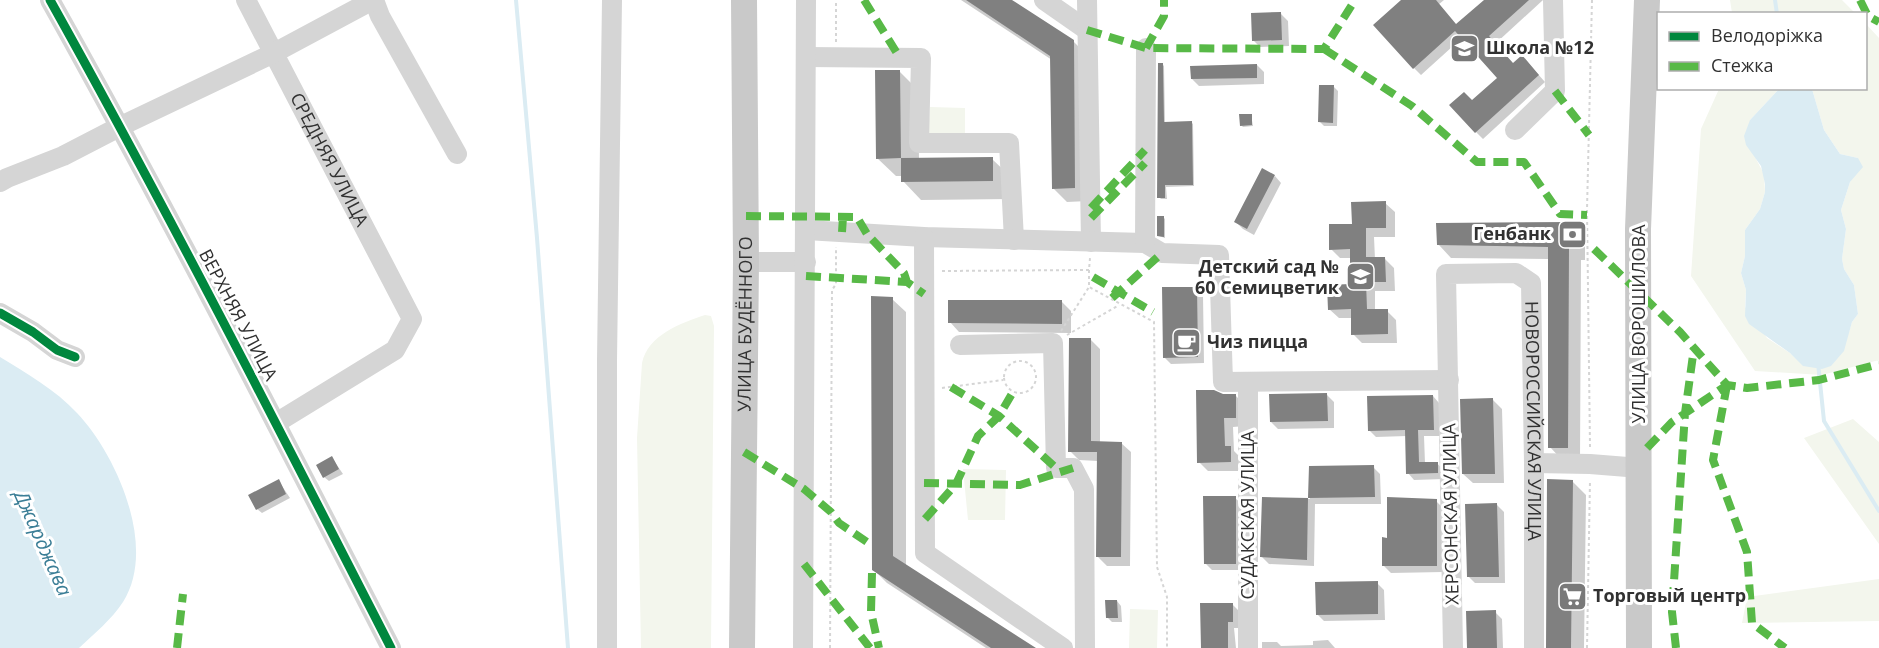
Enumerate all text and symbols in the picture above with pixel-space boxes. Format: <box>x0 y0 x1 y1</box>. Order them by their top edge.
legend <box>1657 12 1867 90</box>
text: Велодоріжка <box>1711 23 1823 47</box>
school or university icon: Школа №12 <box>1449 32 1481 64</box>
place label: Школа №12 <box>1486 35 1594 59</box>
text: Стежка <box>1711 53 1773 77</box>
street label: СРЕДНЯЯ УЛИЦА <box>285 88 375 231</box>
bank icon: Генбанк <box>1556 218 1588 250</box>
place label: Генбанк <box>1473 221 1552 245</box>
street label: УЛИЦА ВОРОШИЛОВА <box>1626 224 1650 424</box>
street label: УЛИЦА БУДЁННОГО <box>731 236 757 412</box>
street label: ВЕРХНЯЯ УЛИЦА <box>194 245 284 385</box>
place label: Детский сад № 60 Семицветик <box>1195 254 1340 299</box>
school or university icon: Детский сад № 60 Семицветик <box>1344 261 1376 293</box>
street label: НОВОРОССИЙСКАЯ УЛИЦА <box>1520 301 1547 541</box>
cafe icon: Чиз пицца <box>1170 326 1202 358</box>
place label: Чиз пицца <box>1207 329 1308 353</box>
street label: ХЕРСОНСКАЯ УЛИЦА <box>1436 422 1464 605</box>
street label: СУДАКСКАЯ УЛИЦА <box>1235 430 1259 600</box>
water label: Джарджава <box>7 484 79 600</box>
supermarket icon: Торговый центр <box>1556 580 1588 612</box>
place label: Торговый центр <box>1593 583 1746 607</box>

